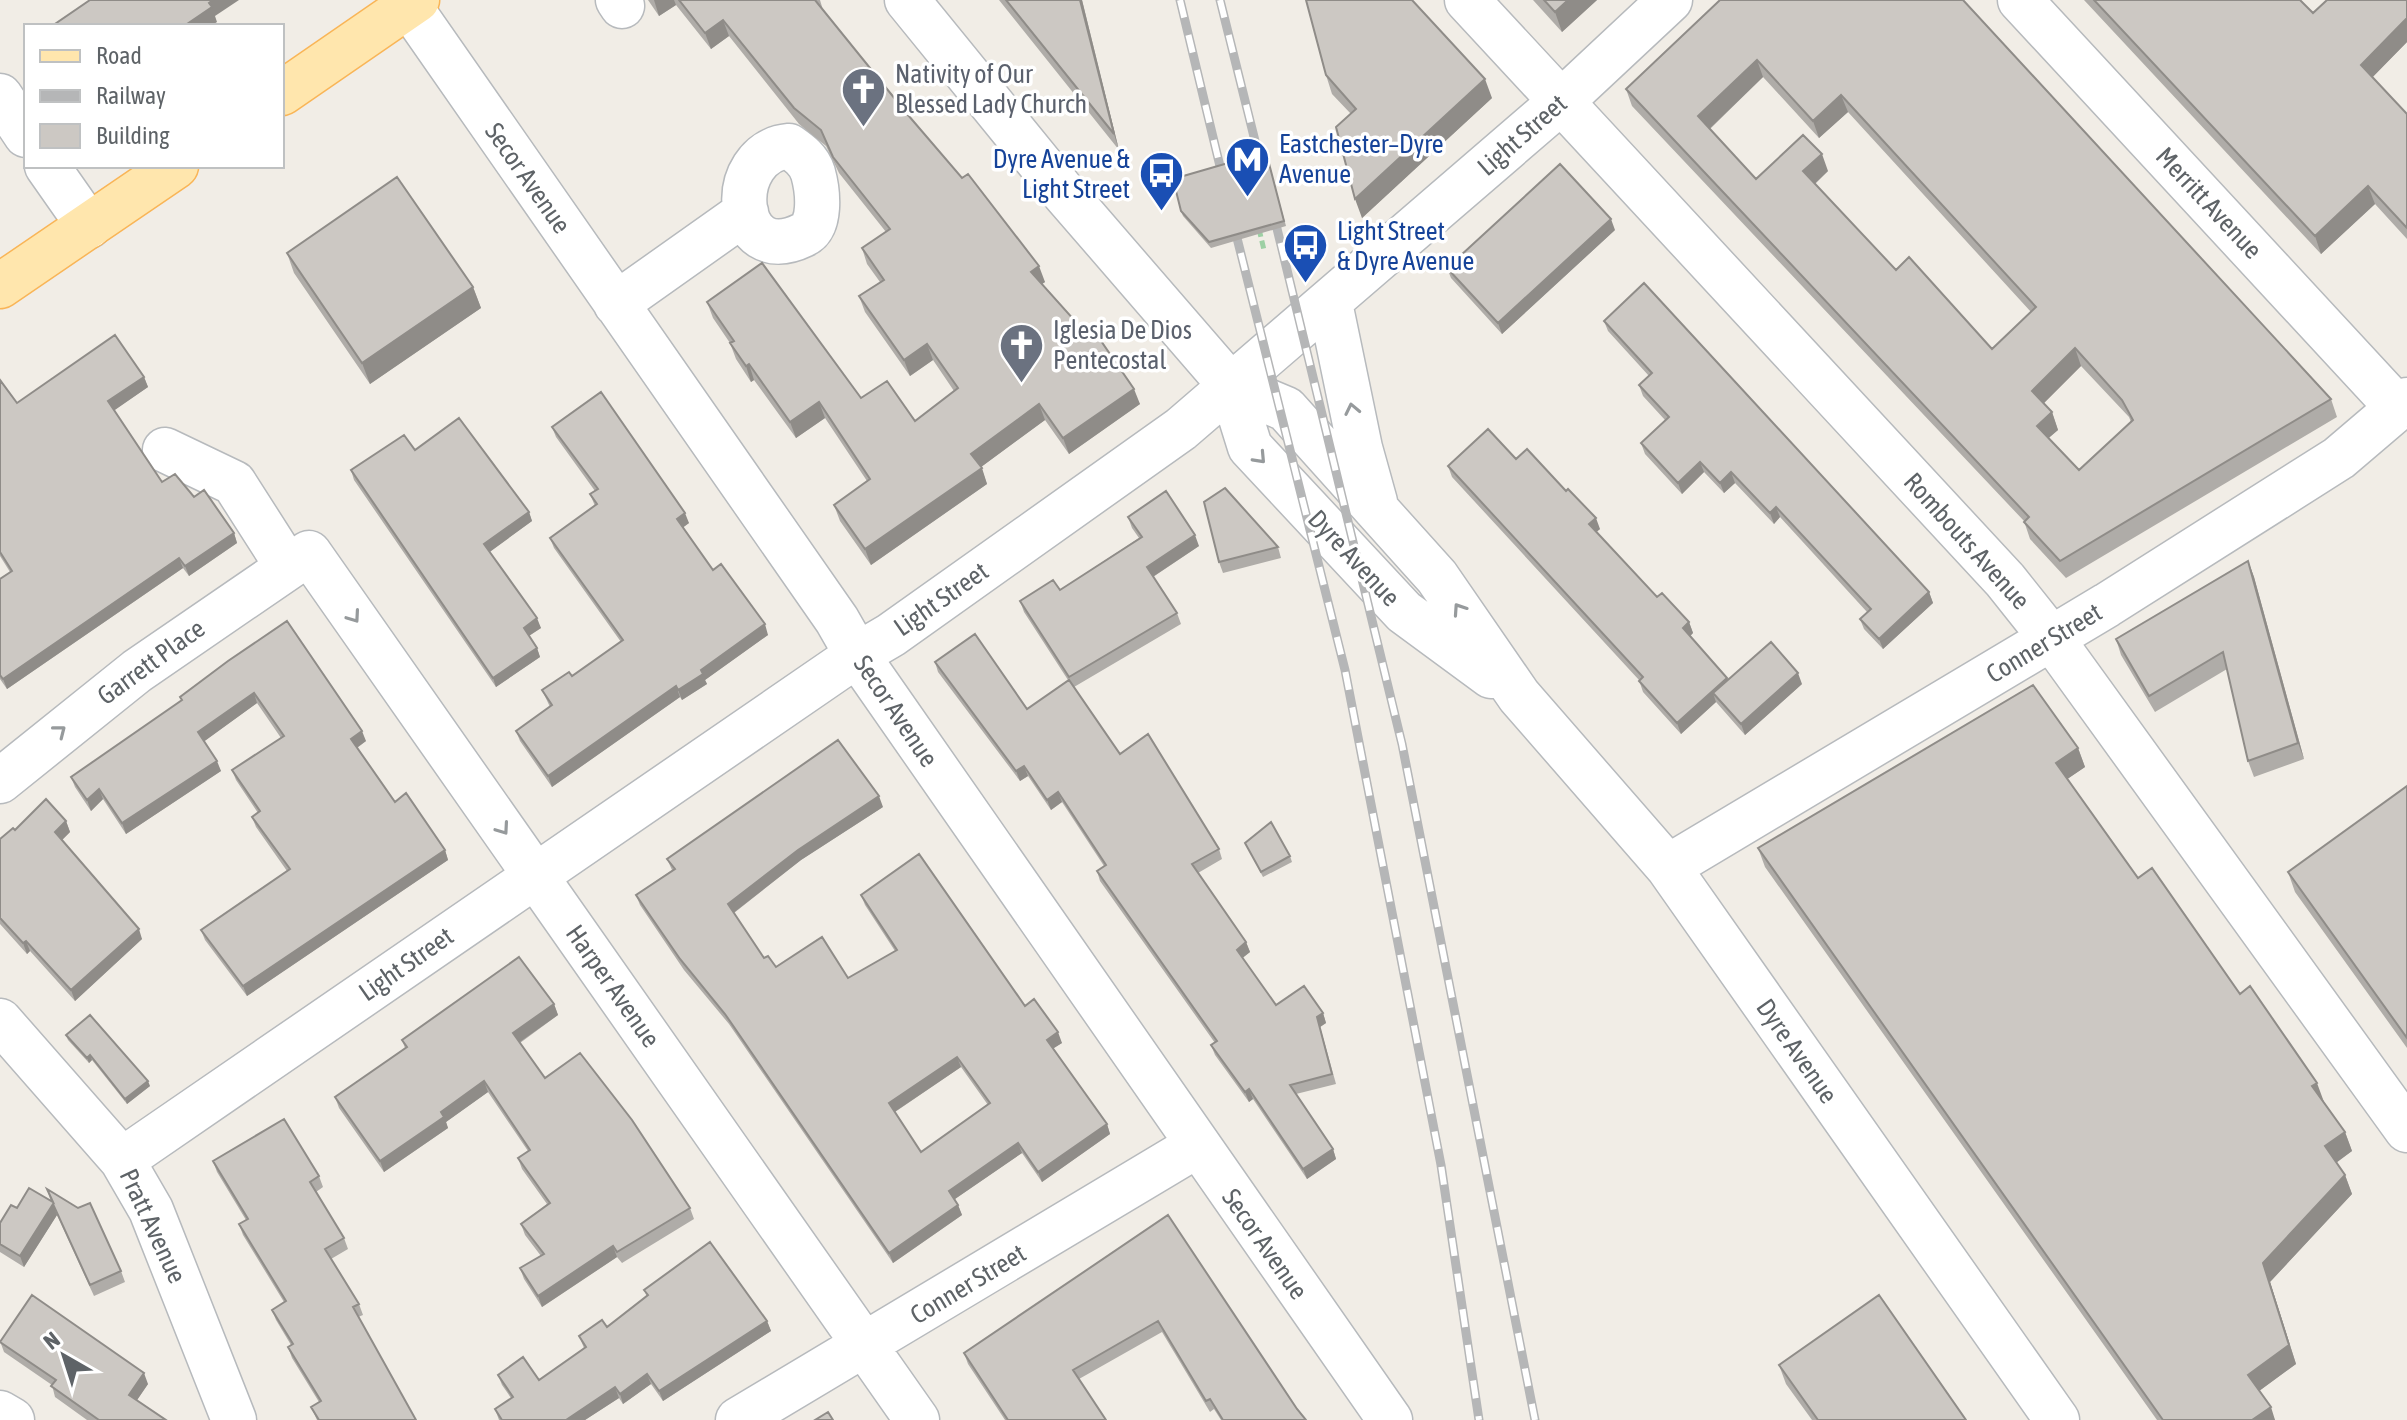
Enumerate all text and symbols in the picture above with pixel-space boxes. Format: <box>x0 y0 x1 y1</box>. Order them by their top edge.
legend <box>24 24 284 168</box>
text: Road <box>96 42 142 69</box>
place label: Nativity of Our Blessed Lady Church <box>895 59 1087 119</box>
church icon: Nativity of Our Blessed Lady Church <box>840 65 888 128</box>
text: Railway <box>96 82 166 109</box>
street label: Light Street <box>1471 88 1573 182</box>
street label: Secor Avenue <box>479 117 577 239</box>
text: Building <box>96 122 170 149</box>
place label: Eastchester–Dyre Avenue <box>1279 129 1444 189</box>
metro station icon: Eastchester–Dyre Avenue <box>1224 135 1272 198</box>
street label: Merritt Avenue <box>2150 141 2268 265</box>
place label: Dyre Avenue & Light Street <box>993 144 1130 204</box>
bus stop icon: Dyre Avenue & Light Street <box>1137 150 1185 213</box>
place label: Light Street & Dyre Avenue <box>1337 216 1474 276</box>
bus stop icon: Light Street & Dyre Avenue <box>1282 222 1330 285</box>
place label: Iglesia De Dios Pentecostal <box>1053 315 1192 375</box>
church icon: Iglesia De Dios Pentecostal <box>998 321 1046 384</box>
one-way arrow <box>1344 402 1361 416</box>
one-way arrow <box>1250 448 1264 463</box>
street label: Rombouts Avenue <box>1898 467 2036 615</box>
street label: Dyre Avenue <box>1302 504 1406 612</box>
street label: Light Street <box>888 556 994 642</box>
street label: Conner Street <box>1981 597 2107 689</box>
one-way arrow <box>1454 603 1469 617</box>
one-way arrow <box>344 608 359 622</box>
street label: Garrett Place <box>92 613 210 711</box>
street label: Secor Avenue <box>848 650 944 772</box>
one-way arrow <box>51 726 65 741</box>
one-way arrow <box>493 821 508 835</box>
street label: Harper Avenue <box>560 919 666 1053</box>
street label: Light Street <box>353 921 459 1007</box>
street label: Dyre Avenue <box>1750 993 1844 1109</box>
street label: Pratt Avenue <box>114 1164 192 1288</box>
street label: Secor Avenue <box>1216 1183 1314 1305</box>
street label: Conner Street <box>905 1238 1031 1330</box>
north arrow <box>24 1316 104 1396</box>
text: N <box>38 1326 65 1355</box>

